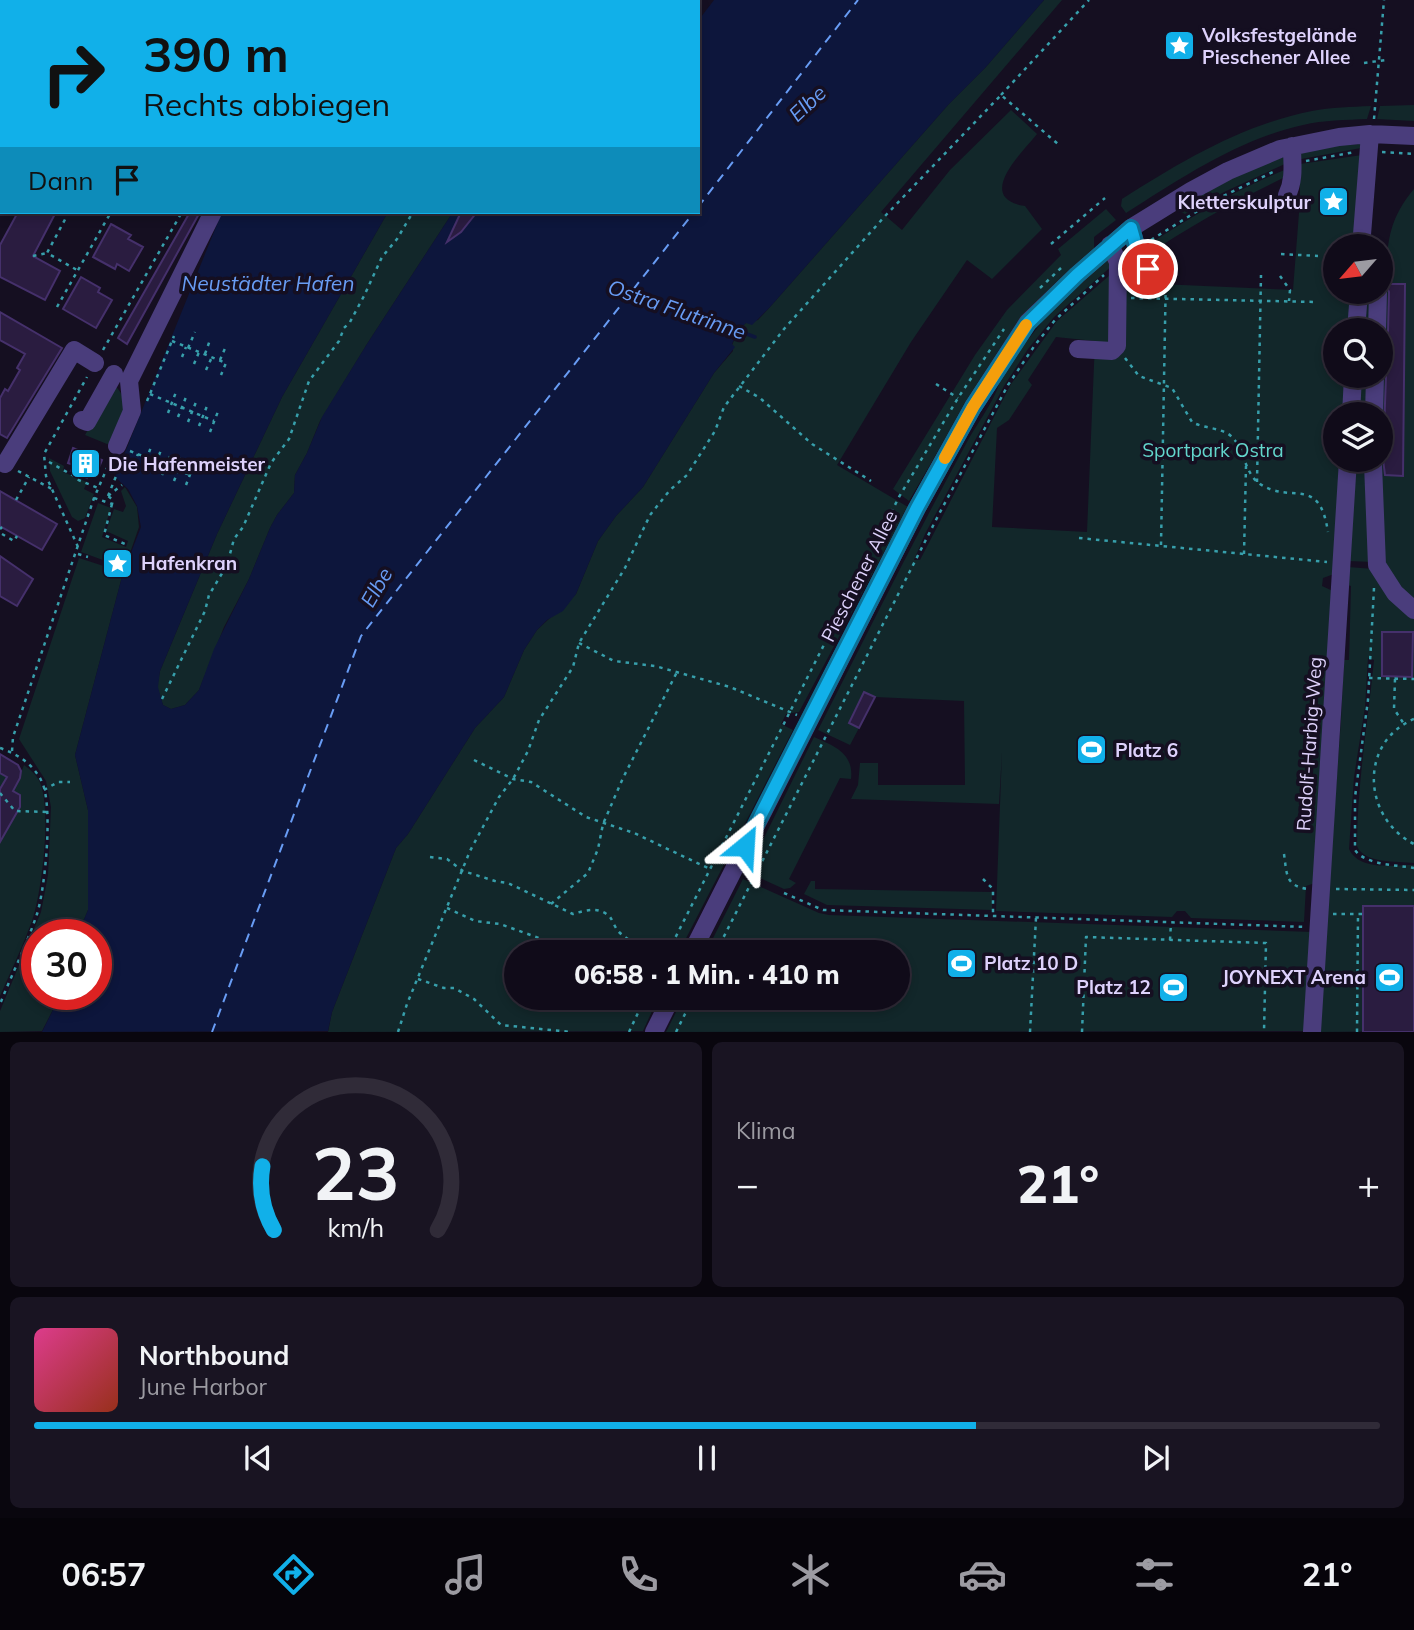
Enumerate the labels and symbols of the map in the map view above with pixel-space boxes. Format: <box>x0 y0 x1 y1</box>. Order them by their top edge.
place label: Volksfestgelände Pieschener Allee <box>1201 23 1357 69</box>
place icon: Volksfestgelände Pieschener Allee <box>1162 29 1196 63</box>
water label: Elbe <box>783 79 831 127</box>
place icon: Kletterskulptur <box>1317 185 1351 219</box>
place label: Kletterskulptur <box>1177 190 1312 214</box>
north arrow <box>1323 234 1393 304</box>
pin <box>1118 239 1178 299</box>
water label: Neustädter Hafen <box>181 270 355 296</box>
water label: Ostra Flutrinne <box>604 273 750 345</box>
park label: Sportpark Ostra <box>1142 438 1284 462</box>
building icon: Die Hafenmeister <box>68 447 102 481</box>
place label: Die Hafenmeister <box>108 452 266 476</box>
street label: Pieschener Allee <box>815 506 903 646</box>
place icon: Hafenkran <box>101 546 135 580</box>
place label: Hafenkran <box>141 551 237 575</box>
water label: Elbe <box>354 563 398 611</box>
street label: Rudolf-Harbig-Weg <box>1291 656 1327 832</box>
sports icon: Platz 6 <box>1075 733 1109 767</box>
place label: Platz 6 <box>1115 738 1178 762</box>
position arrow <box>708 809 782 883</box>
speed limit sign: 30 <box>21 919 112 1010</box>
sports icon: Platz 10 D <box>944 946 978 980</box>
place label: Platz 10 D <box>984 951 1078 975</box>
sports icon: JOYNEXT Arena <box>1372 960 1406 994</box>
place label: JOYNEXT Arena <box>1222 965 1366 989</box>
sports icon: Platz 12 <box>1157 970 1191 1004</box>
place label: Platz 12 <box>1076 975 1151 999</box>

